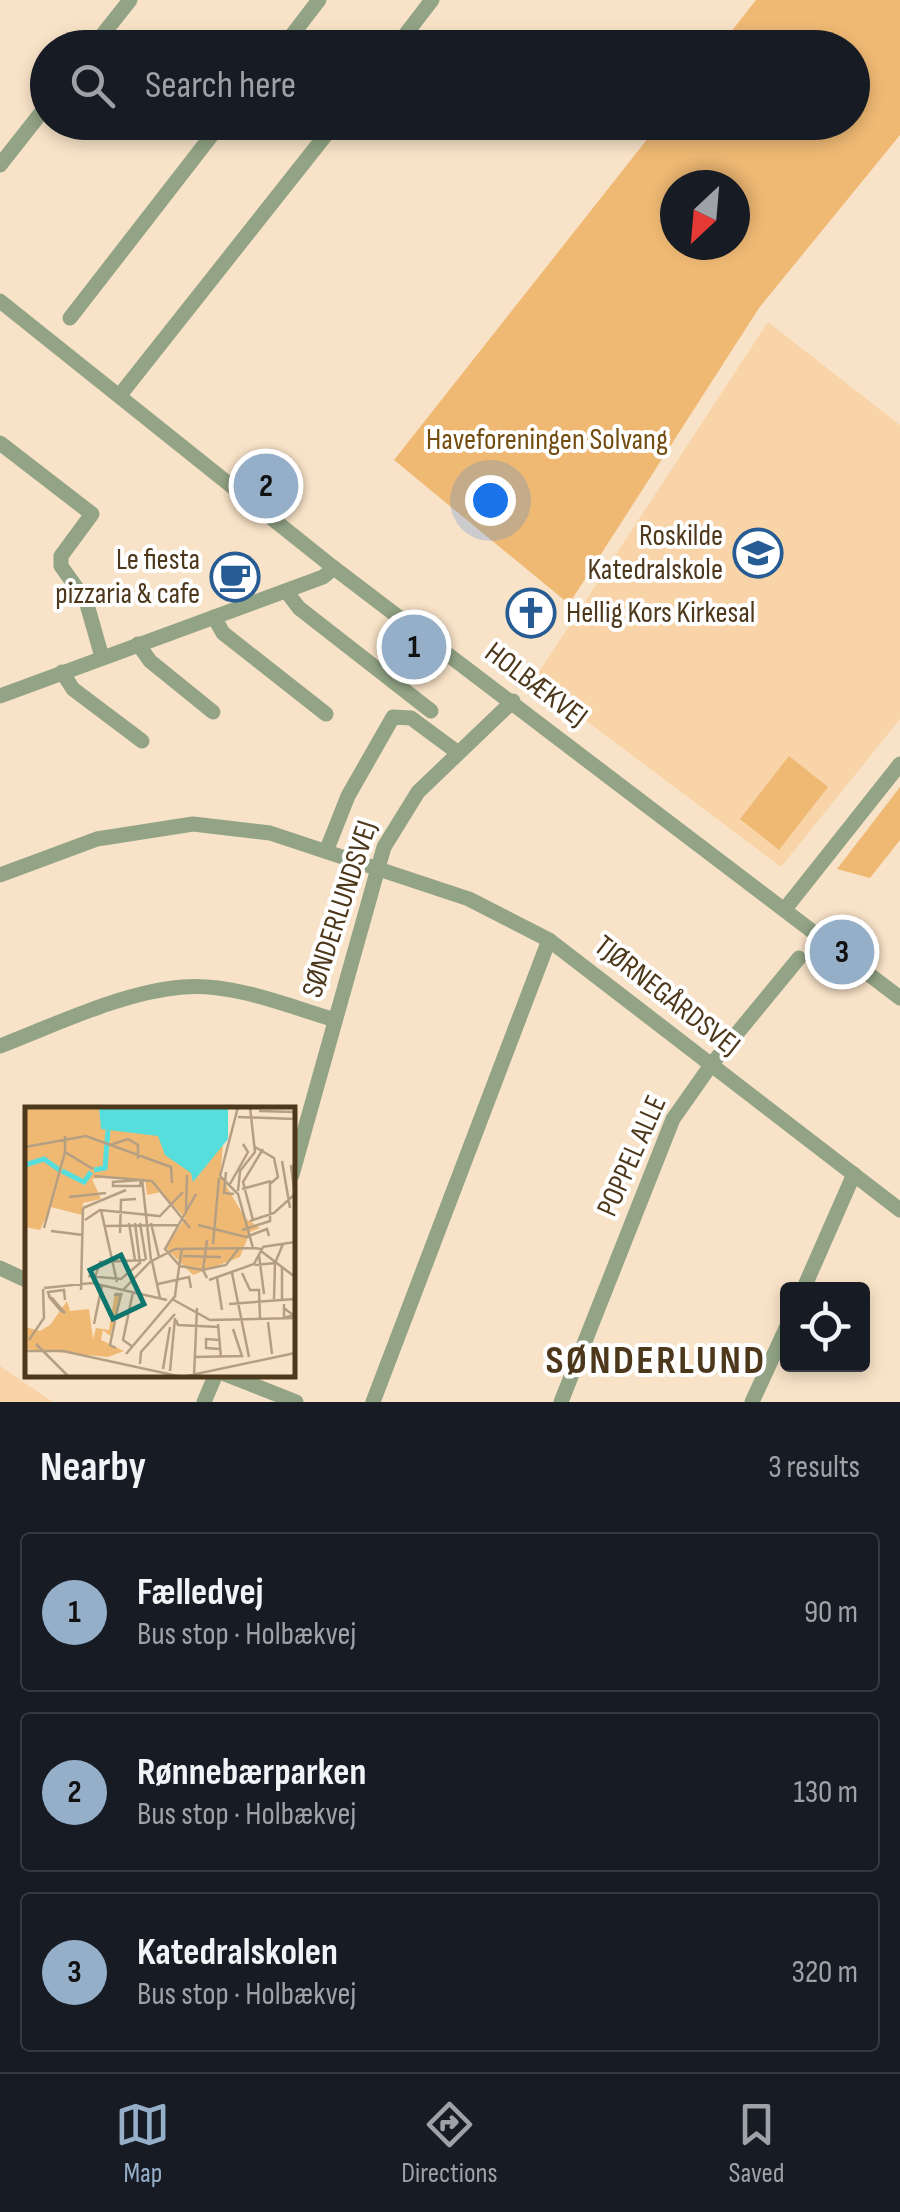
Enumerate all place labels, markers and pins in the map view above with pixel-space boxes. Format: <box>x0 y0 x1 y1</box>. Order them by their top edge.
pin: 2 <box>234 448 298 524</box>
place label: Roskilde Katedralskole <box>587 518 723 588</box>
school or university icon: Roskilde Katedralskole <box>732 527 784 579</box>
place label: Le fiesta pizzaria & cafe <box>55 542 200 612</box>
cafe icon: Le fiesta pizzaria & cafe <box>209 551 261 603</box>
church icon: Hellig Kors Kirkesal <box>505 587 557 639</box>
place label: Hellig Kors Kirkesal <box>566 595 755 631</box>
pin: 1 <box>382 610 446 684</box>
pin: 3 <box>810 914 874 990</box>

